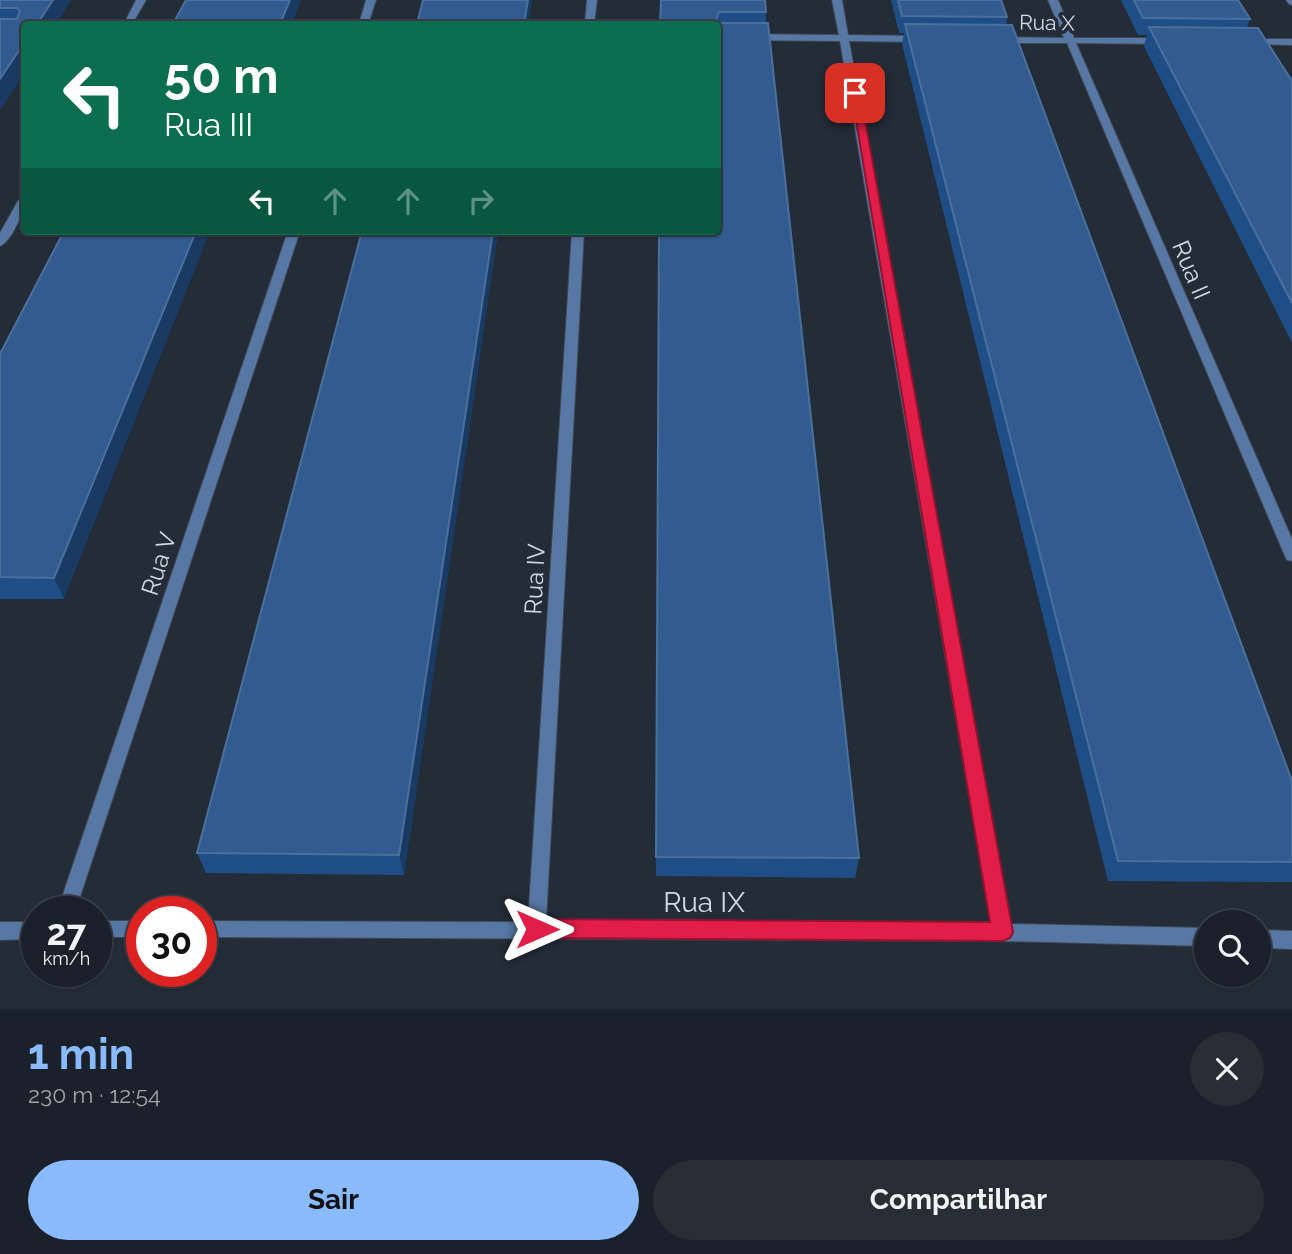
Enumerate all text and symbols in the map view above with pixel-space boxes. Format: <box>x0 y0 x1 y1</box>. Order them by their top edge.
street label: Rua X <box>1019 10 1076 35</box>
text: 50 m <box>164 47 279 104</box>
icon: left <box>49 49 140 140</box>
pin <box>825 63 885 123</box>
icon: arrive <box>836 74 874 112</box>
text: Rua III <box>164 106 253 143</box>
icon: left <box>243 182 281 220</box>
icon: ahead <box>316 182 354 220</box>
icon: ahead <box>389 182 427 220</box>
icon: right <box>462 182 500 220</box>
street label: Rua II <box>1166 236 1217 303</box>
street label: Rua V <box>135 529 182 599</box>
street label: Rua IV <box>518 543 551 615</box>
street label: Rua IX <box>663 886 745 919</box>
position arrow <box>500 892 574 966</box>
speed limit sign: 30 <box>126 896 217 987</box>
map controls <box>1194 910 1271 987</box>
button: search <box>1194 910 1271 987</box>
text: 27 <box>47 912 86 953</box>
text: km/h <box>43 948 90 969</box>
text: 1 min <box>28 1030 134 1079</box>
button: close <box>1190 1032 1264 1106</box>
text: 230 m · 12:54 <box>28 1081 161 1108</box>
button: Sair <box>28 1160 639 1240</box>
button: Compartilhar <box>653 1160 1264 1240</box>

